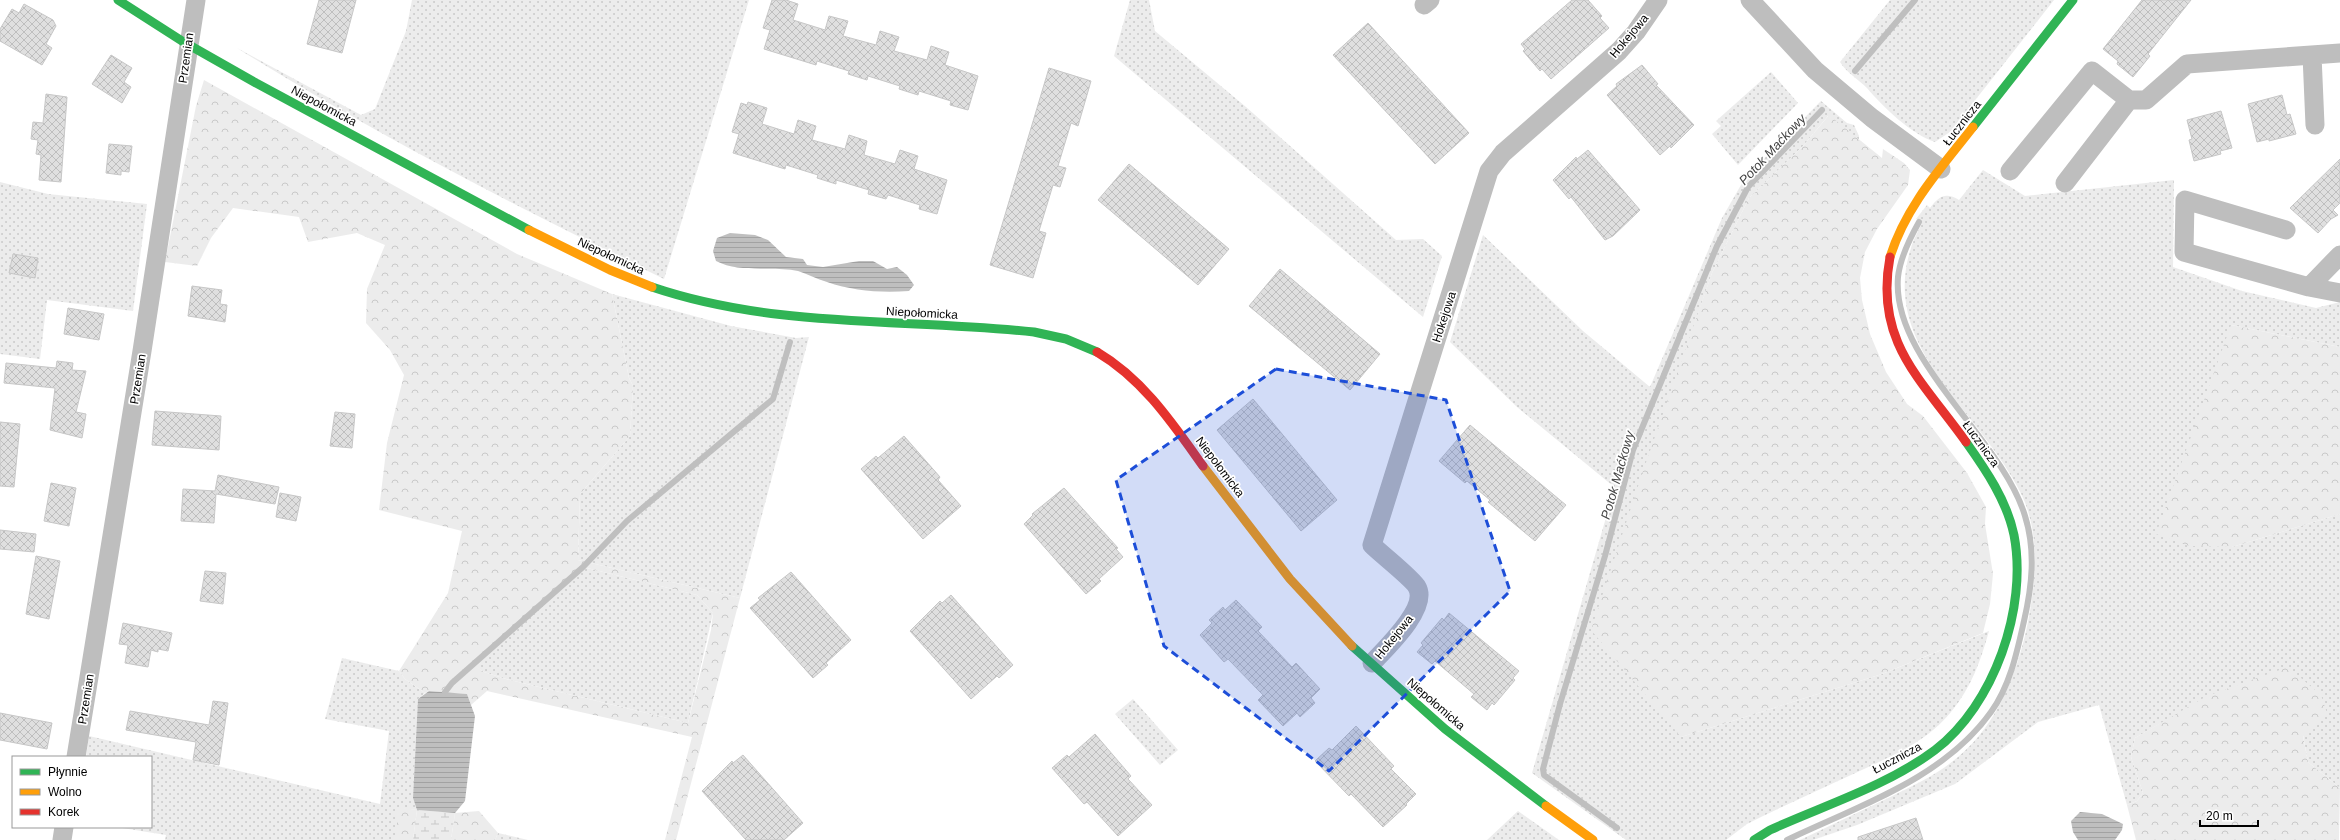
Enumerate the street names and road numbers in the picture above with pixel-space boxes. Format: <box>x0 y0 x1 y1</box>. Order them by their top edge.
street label: Hokejowa <box>1607 11 1652 61</box>
street label: Przemian <box>176 32 196 84</box>
street label: Niepołomicka <box>289 83 359 129</box>
street label: Łucznicza <box>1940 97 1984 148</box>
street label: Niepołomicka <box>575 234 647 278</box>
street label: Hokejowa <box>1429 289 1459 344</box>
street label: Niepołomicka <box>886 304 959 322</box>
street label: Przemian <box>127 353 149 405</box>
street label: Łucznicza <box>1960 418 2003 470</box>
street label: Niepołomicka <box>1193 434 1247 500</box>
street label: Hokejowa <box>1372 612 1416 662</box>
street label: Przemian <box>75 673 97 725</box>
street label: Niepołomicka <box>1404 675 1468 733</box>
street label: Łucznicza <box>1870 739 1924 777</box>

